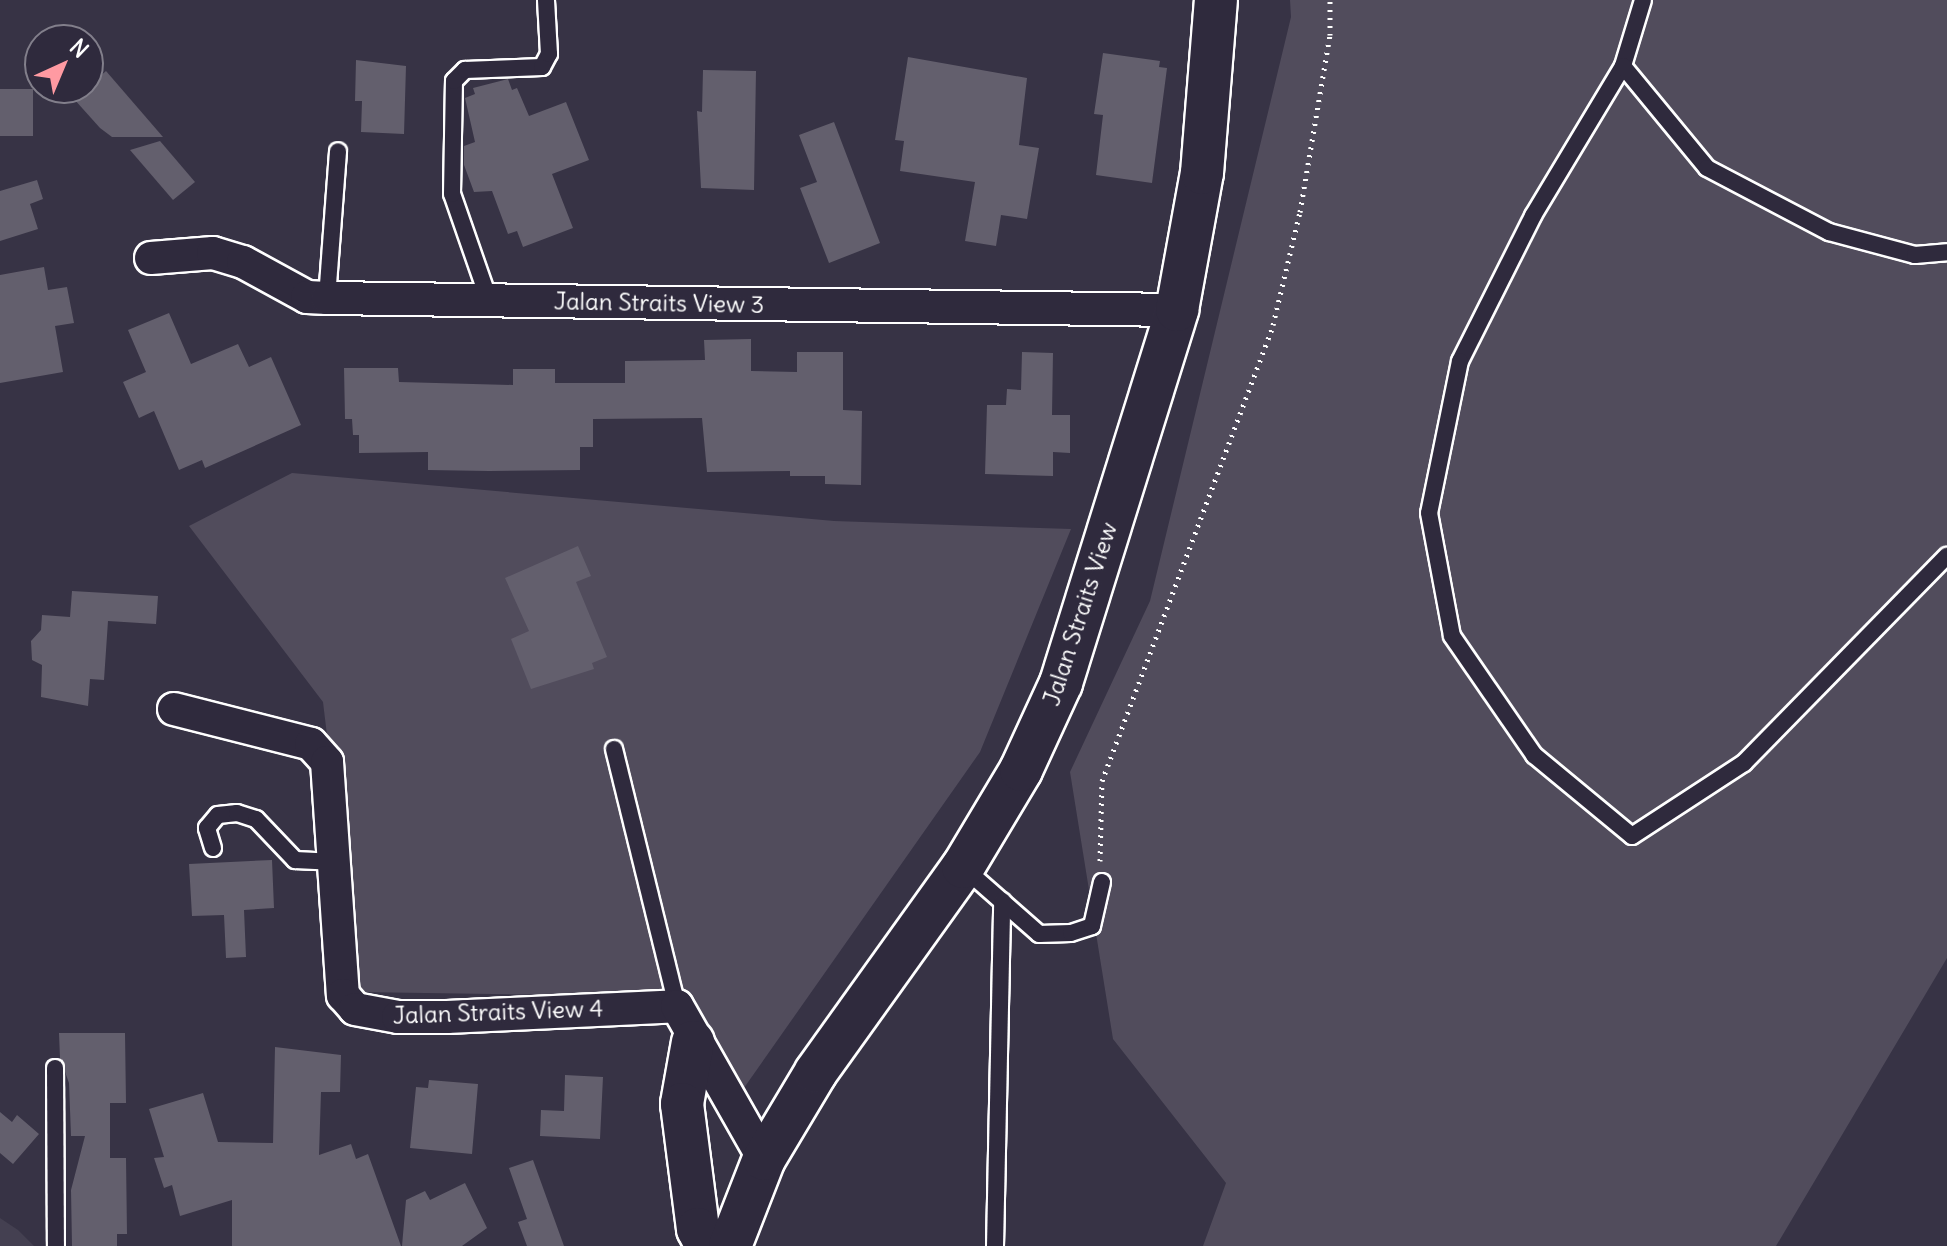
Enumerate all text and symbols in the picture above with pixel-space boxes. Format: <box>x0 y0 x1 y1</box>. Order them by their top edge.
north arrow <box>24 24 104 104</box>
text: N <box>64 33 94 64</box>
street label: Jalan Straits View 3 <box>554 287 764 319</box>
street label: Jalan Straits View <box>1037 519 1123 709</box>
street label: Jalan Straits View 4 <box>392 994 604 1030</box>

